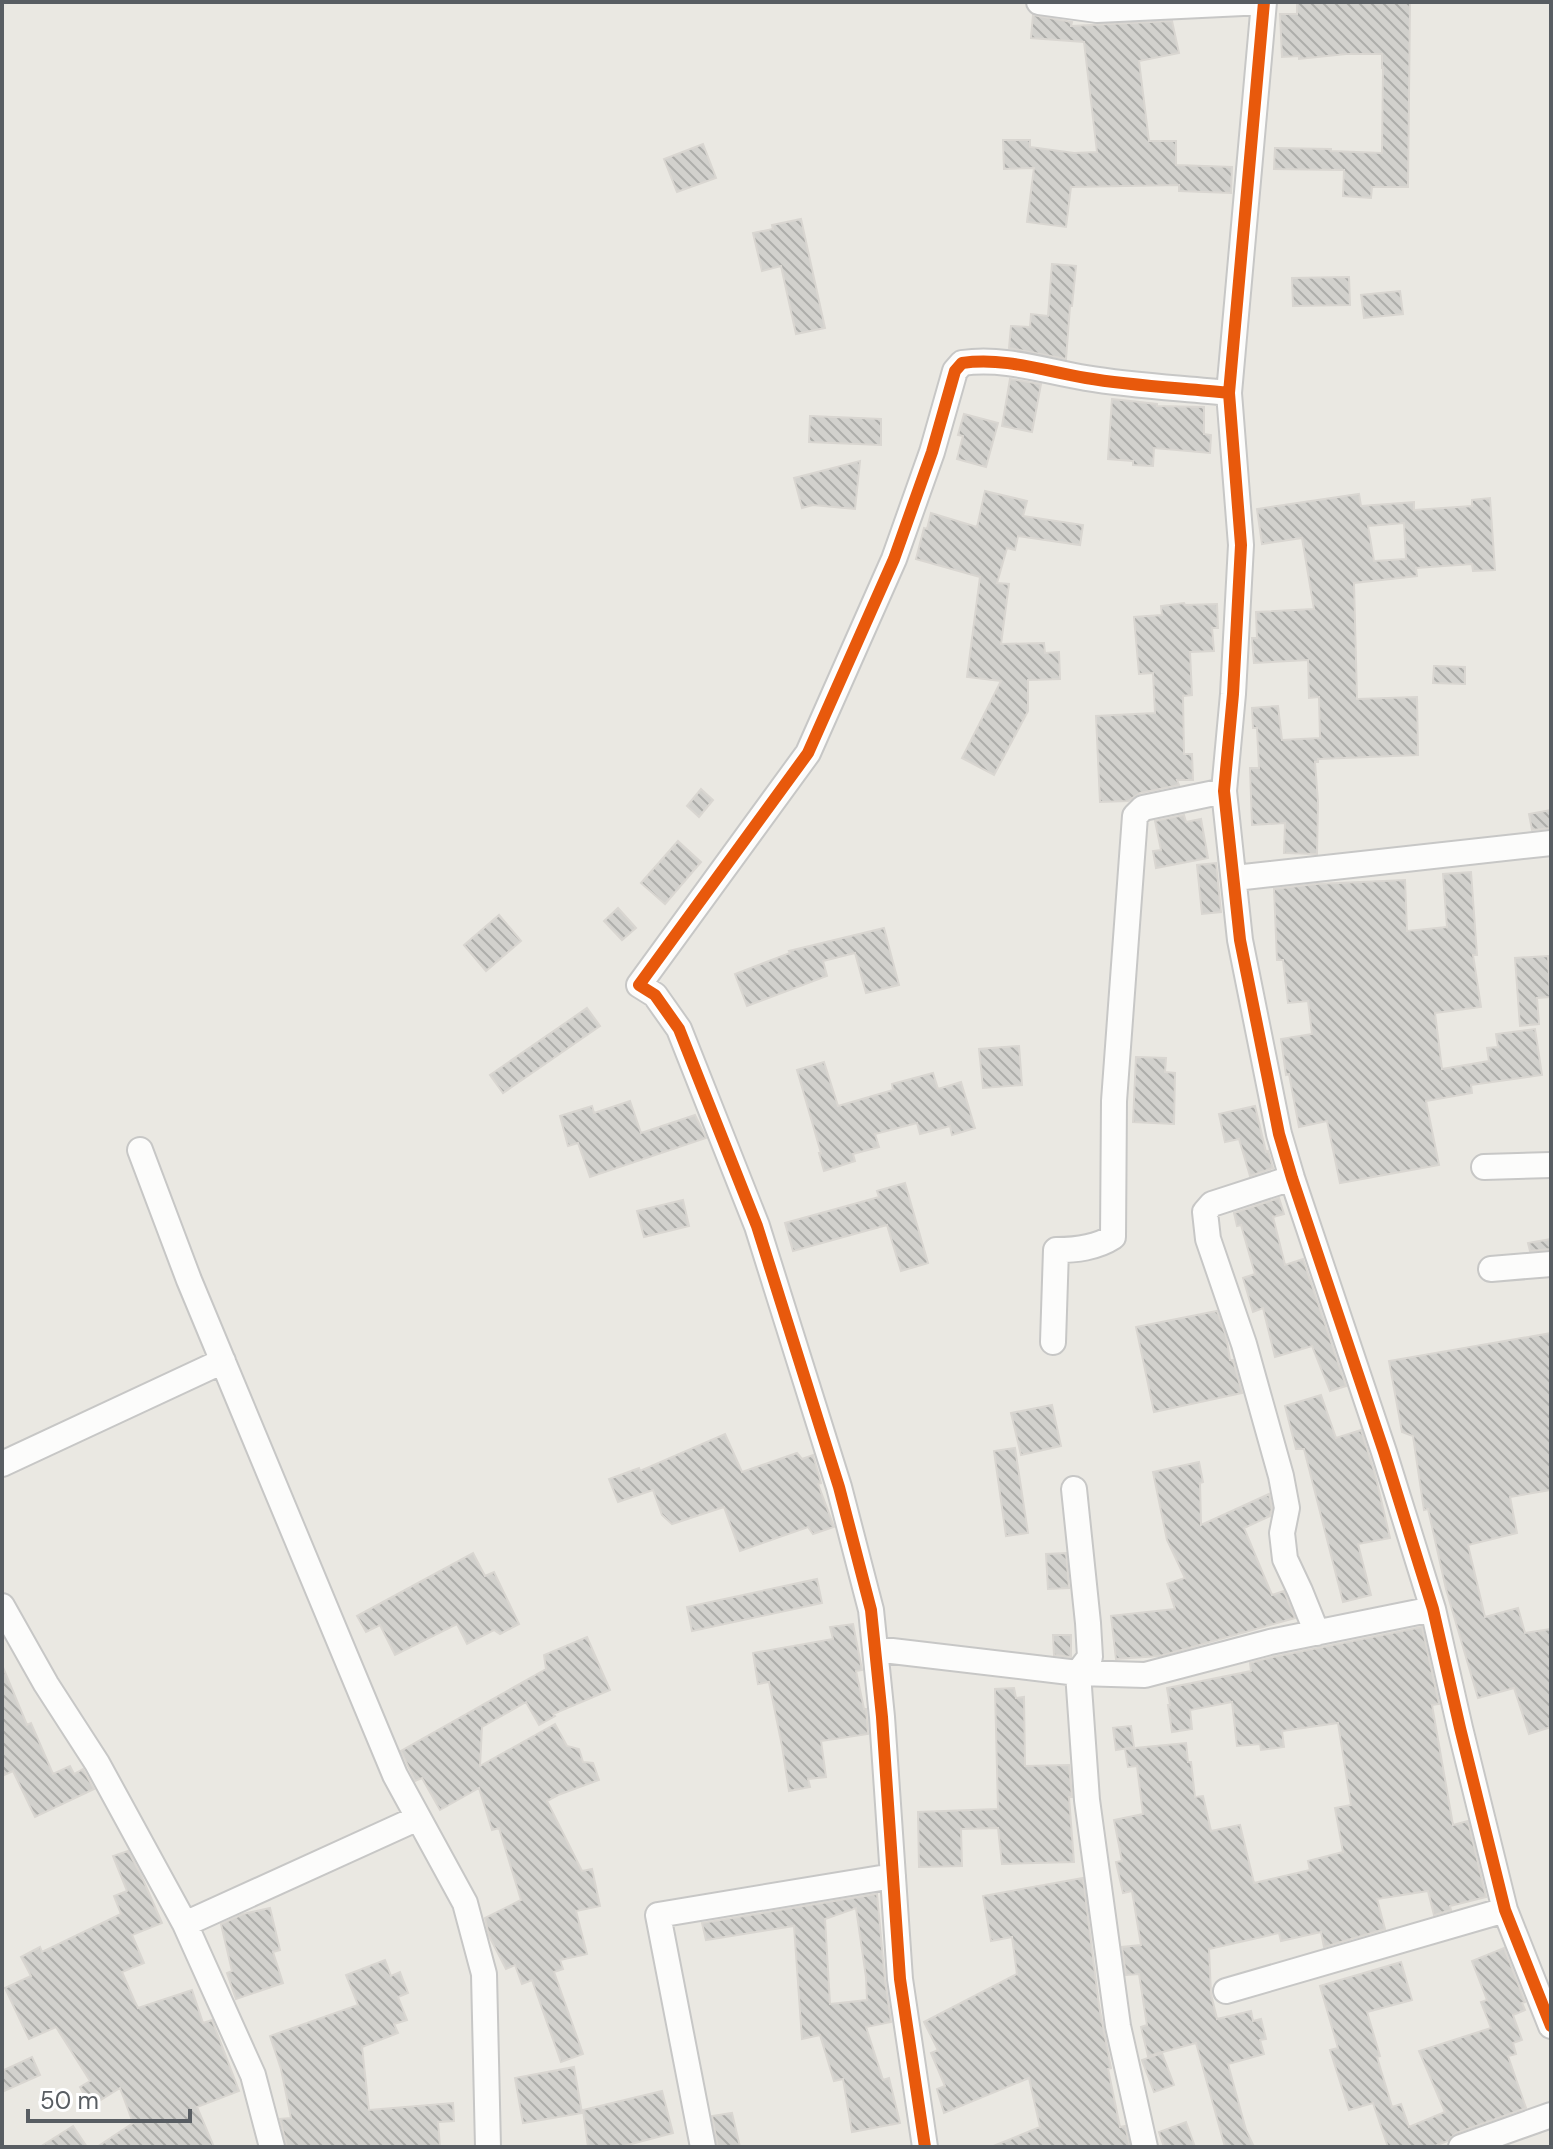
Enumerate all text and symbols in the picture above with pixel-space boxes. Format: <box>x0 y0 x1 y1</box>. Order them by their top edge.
scale bar <box>28 2073 190 2123</box>
text: 50 m <box>40 2085 99 2116</box>

